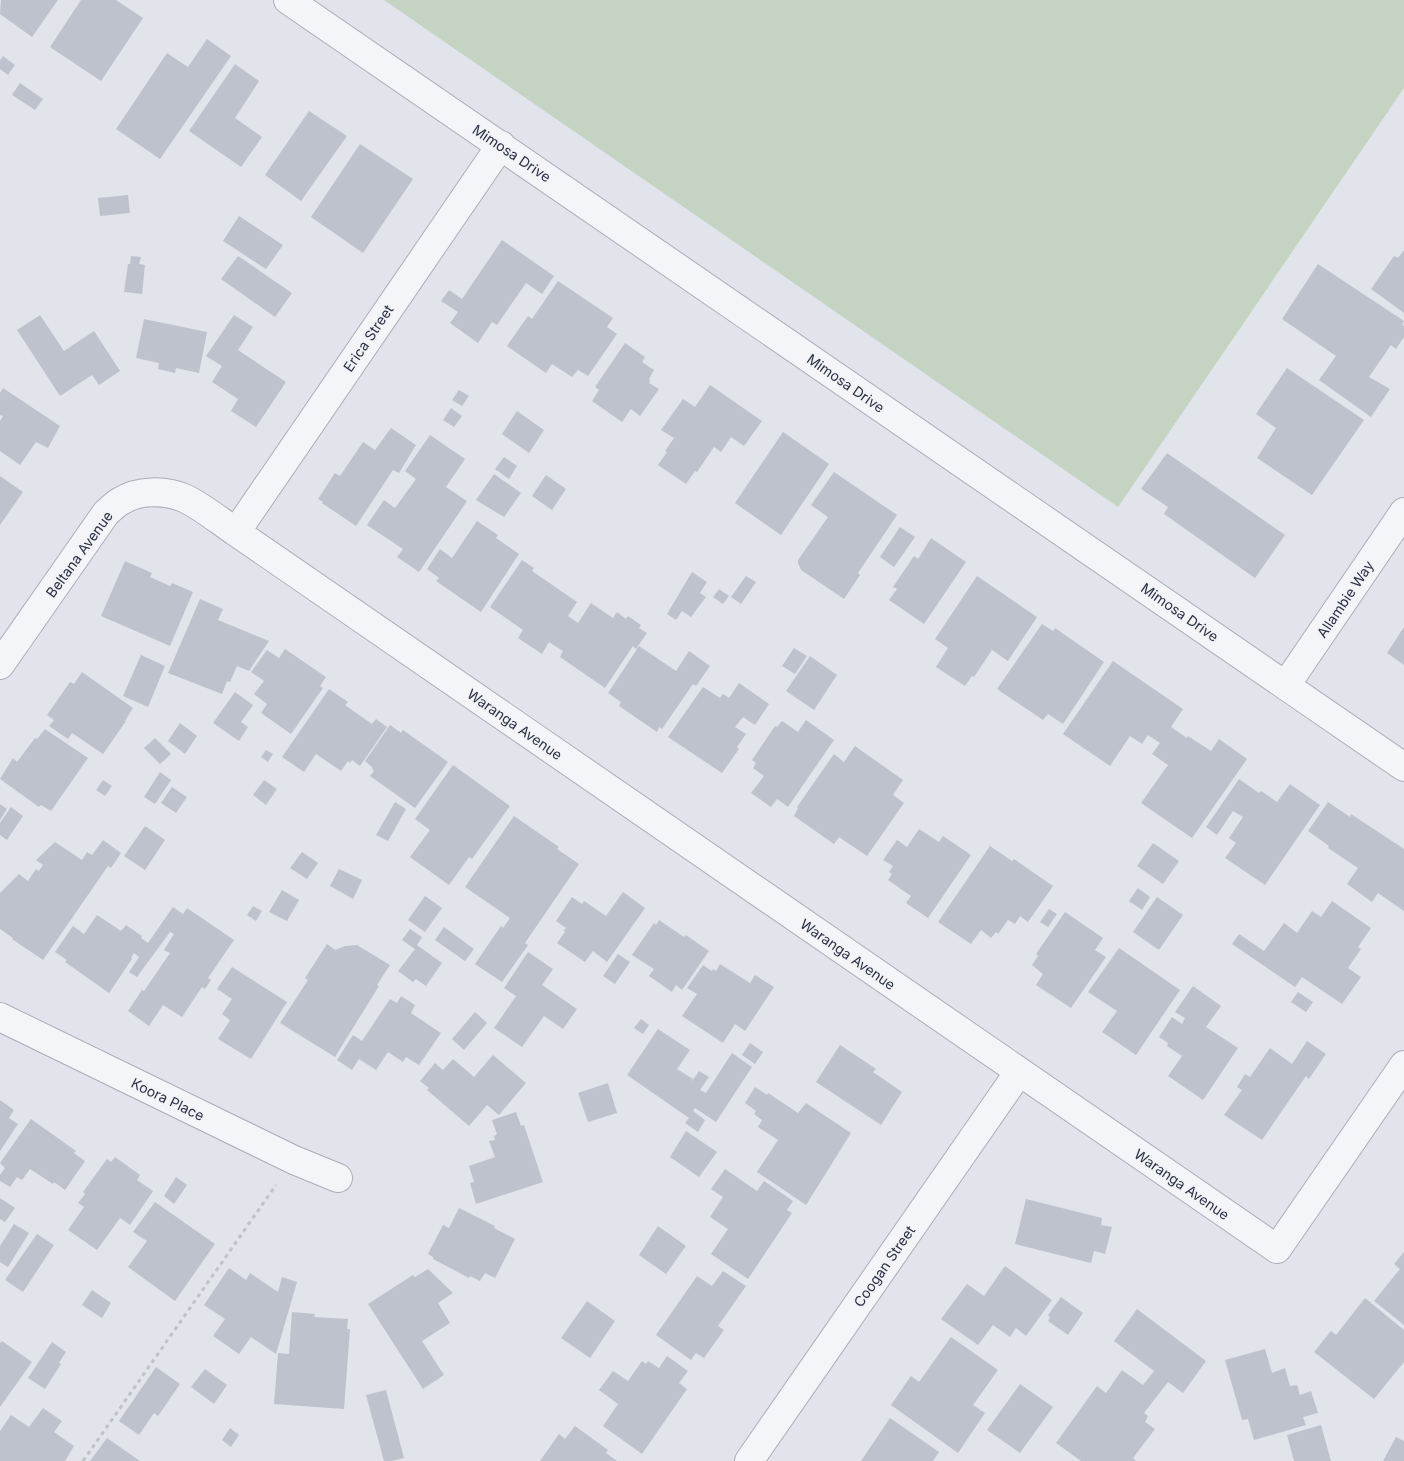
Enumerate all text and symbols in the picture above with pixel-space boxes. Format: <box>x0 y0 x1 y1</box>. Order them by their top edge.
street label: Mimosa Drive <box>470 121 554 185</box>
street label: Erica Street <box>339 301 397 375</box>
street label: Mimosa Drive <box>804 350 888 416</box>
street label: Beltana Avenue <box>42 507 116 601</box>
street label: Allambie Way <box>1313 557 1377 641</box>
street label: Mimosa Drive <box>1138 579 1222 645</box>
street label: Waranga Avenue <box>464 685 566 763</box>
street label: Waranga Avenue <box>797 915 899 993</box>
street label: Koora Place <box>129 1074 207 1124</box>
street label: Waranga Avenue <box>1131 1145 1233 1223</box>
street label: Coogan Street <box>850 1222 918 1310</box>

